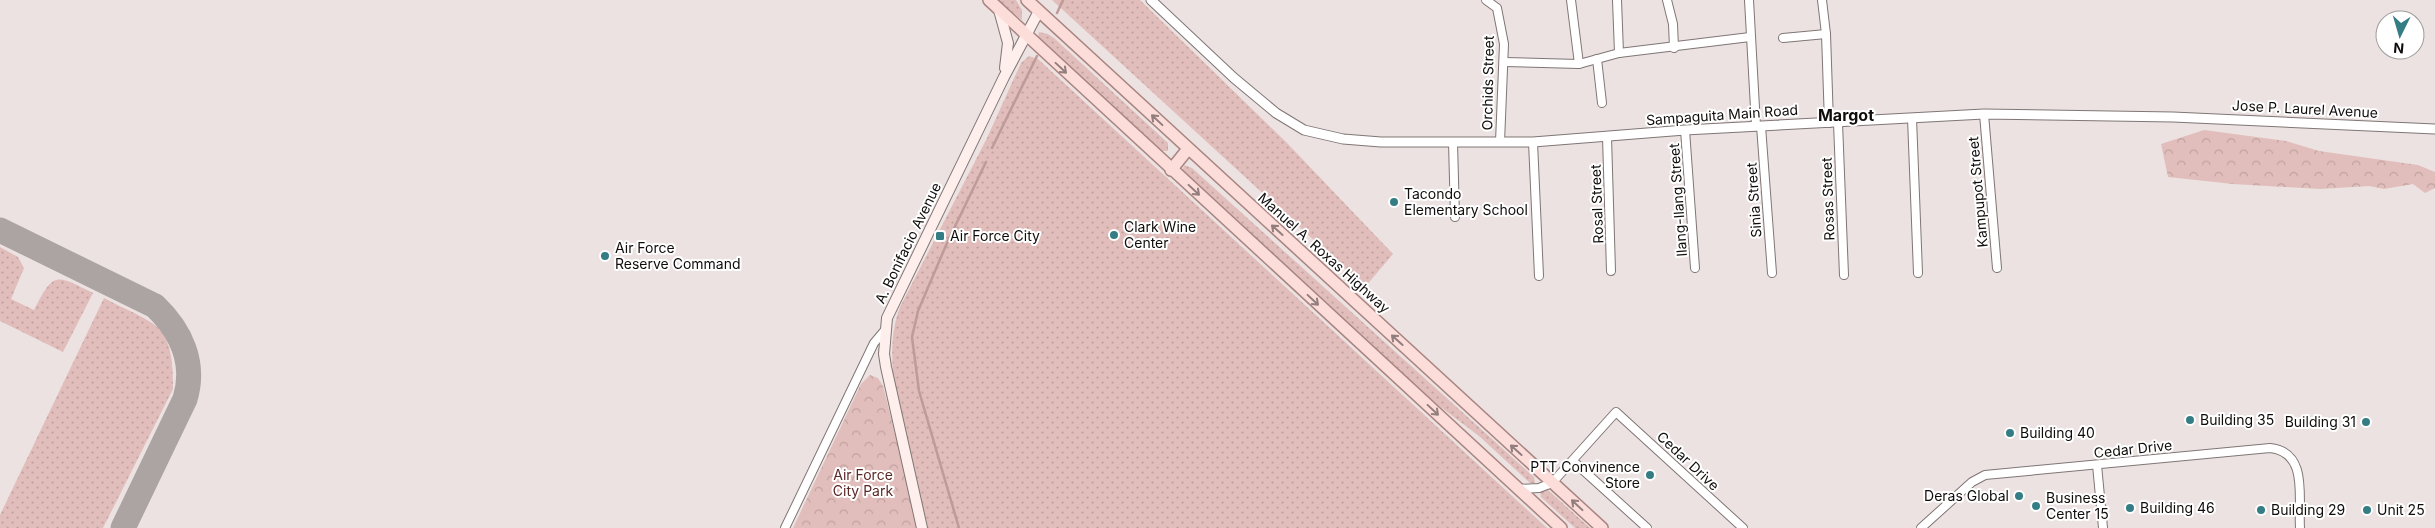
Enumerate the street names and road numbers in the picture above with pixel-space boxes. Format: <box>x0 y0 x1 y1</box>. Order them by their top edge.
street label: Orchids Street <box>1478 35 1497 131</box>
street label: Jose P. Laurel Avenue <box>2232 96 2378 121</box>
street label: Sampaguita Main Road <box>1645 101 1799 128</box>
street label: Kampupot Street <box>1964 135 1991 248</box>
street label: Ilang-Ilang Street <box>1665 142 1690 257</box>
street label: Rosas Street <box>1818 157 1837 241</box>
street label: Sinia Street <box>1742 161 1765 238</box>
street label: Rosal Street <box>1587 164 1606 244</box>
street label: A. Bonifacio Avenue <box>871 179 944 306</box>
street label: Manuel A. Roxas Highway <box>1255 189 1394 316</box>
street label: Cedar Drive <box>1654 428 1723 494</box>
street label: Cedar Drive <box>2093 436 2173 461</box>

